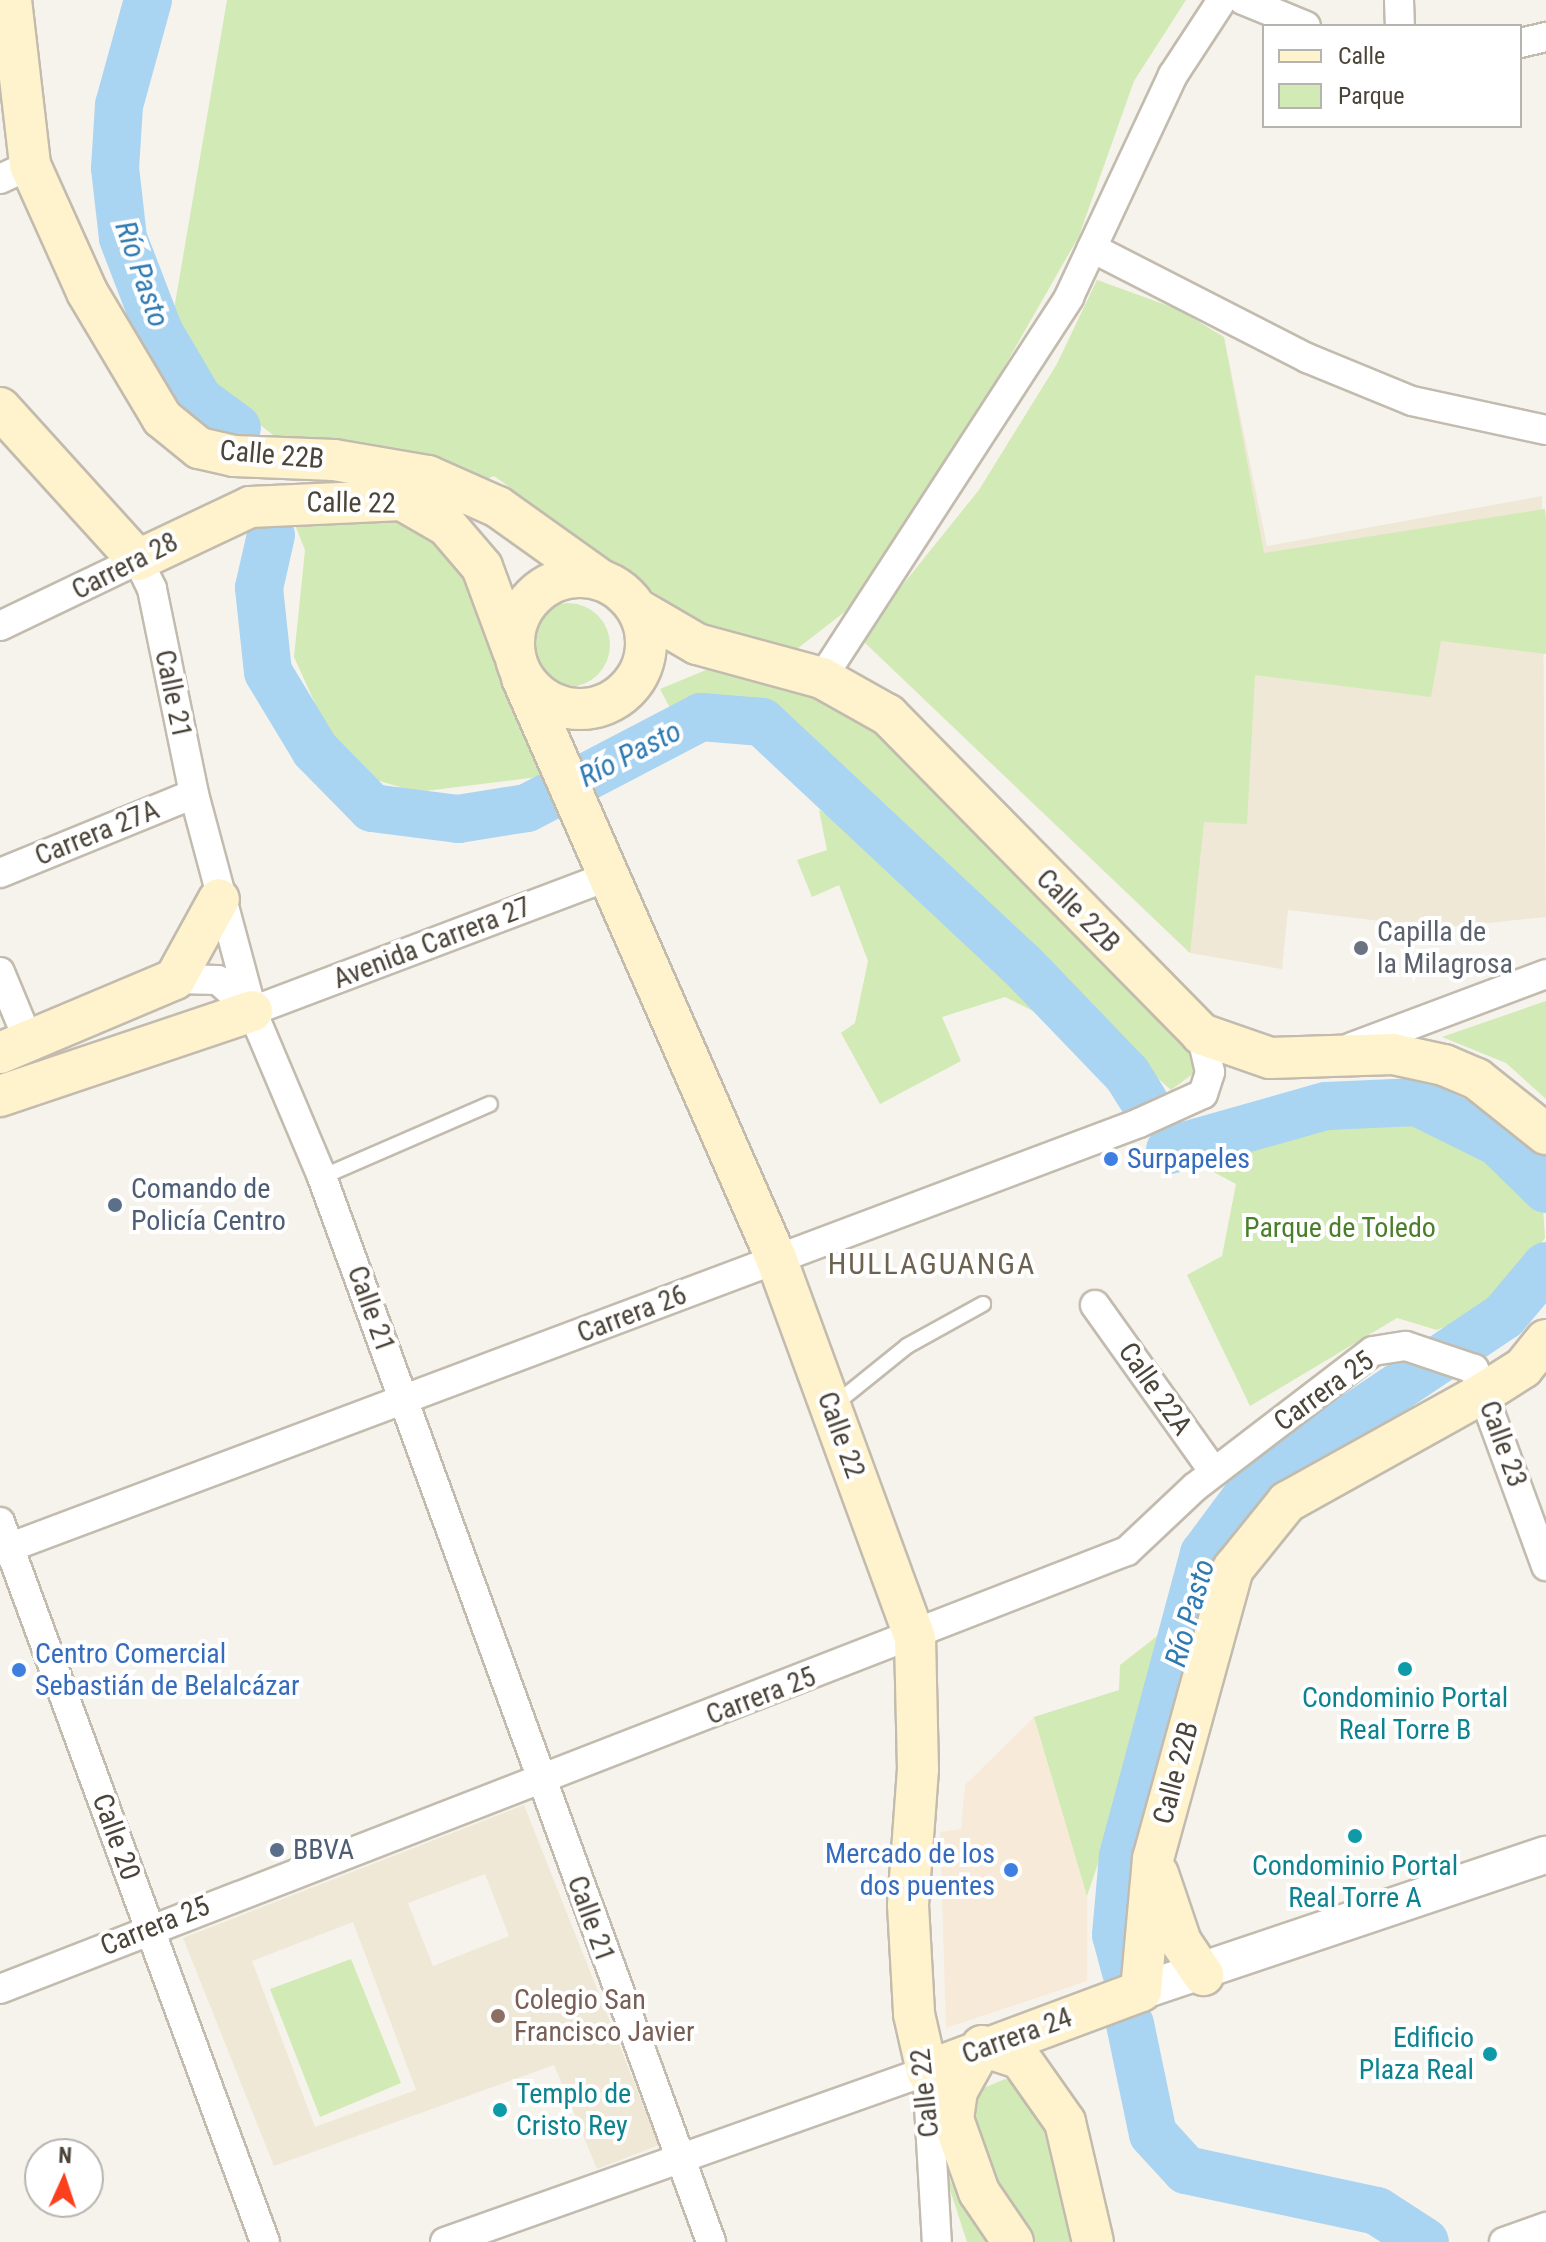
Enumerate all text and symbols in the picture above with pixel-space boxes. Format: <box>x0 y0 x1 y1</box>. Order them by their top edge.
legend <box>1262 24 1522 128</box>
text: Calle <box>1338 42 1385 70</box>
text: Parque <box>1338 82 1405 110</box>
water label: Río Pasto <box>107 216 177 332</box>
street label: Calle 22B <box>218 434 326 476</box>
street label: Calle 22 <box>306 485 396 521</box>
street label: Carrera 28 <box>66 525 184 607</box>
street label: Calle 21 <box>147 647 199 741</box>
water label: Río Pasto <box>573 713 687 795</box>
street label: Carrera 27A <box>30 793 164 873</box>
street label: Calle 22B <box>1029 862 1127 960</box>
street label: Avenida Carrera 27 <box>329 890 535 996</box>
place label: Capilla de la Milagrosa <box>1377 915 1513 981</box>
marker: Capilla de la Milagrosa <box>1352 939 1370 957</box>
place label: Surpapeles <box>1127 1142 1250 1176</box>
marker: Surpapeles <box>1102 1150 1120 1168</box>
place label: Comando de Policía Centro <box>131 1172 286 1238</box>
marker: Comando de Policía Centro <box>106 1196 124 1214</box>
park label: Parque de Toledo <box>1244 1211 1436 1245</box>
district label: HULLAGUANGA <box>828 1246 1036 1282</box>
street label: Calle 21 <box>340 1261 402 1357</box>
street label: Carrera 26 <box>572 1278 692 1350</box>
street label: Calle 22A <box>1111 1336 1199 1442</box>
street label: Carrera 25 <box>1268 1344 1380 1438</box>
street label: Calle 22 <box>810 1387 872 1483</box>
street label: Calle 23 <box>1472 1396 1534 1492</box>
water label: Río Pasto <box>1158 1555 1222 1671</box>
place label: Centro Comercial Sebastián de Belalcázar <box>35 1637 299 1703</box>
street label: Carrera 25 <box>701 1660 821 1732</box>
marker: Condominio Portal Real Torre B <box>1396 1660 1414 1678</box>
marker: Centro Comercial Sebastián de Belalcázar <box>10 1661 28 1679</box>
place label: Condominio Portal Real Torre B <box>1302 1681 1508 1747</box>
street label: Calle 22B <box>1146 1718 1206 1828</box>
street label: Calle 20 <box>85 1789 147 1885</box>
marker: Condominio Portal Real Torre A <box>1346 1827 1364 1845</box>
place label: BBVA <box>293 1833 354 1867</box>
place label: Mercado de los dos puentes <box>825 1837 995 1903</box>
marker: BBVA <box>268 1841 286 1859</box>
place label: Condominio Portal Real Torre A <box>1252 1849 1458 1915</box>
marker: Mercado de los dos puentes <box>1002 1861 1020 1879</box>
street label: Calle 21 <box>560 1871 622 1967</box>
street label: Carrera 25 <box>96 1889 214 1963</box>
place label: Colegio San Francisco Javier <box>514 1983 694 2049</box>
street label: Carrera 24 <box>957 2001 1077 2071</box>
marker: Colegio San Francisco Javier <box>489 2007 507 2025</box>
place label: Edificio Plaza Real <box>1359 2021 1474 2087</box>
marker: Edificio Plaza Real <box>1481 2045 1499 2063</box>
street label: Calle 22 <box>904 2047 946 2139</box>
place label: Templo de Cristo Rey <box>516 2077 631 2143</box>
marker: Templo de Cristo Rey <box>491 2101 509 2119</box>
north arrow <box>24 2138 104 2218</box>
text: N <box>58 2143 73 2168</box>

